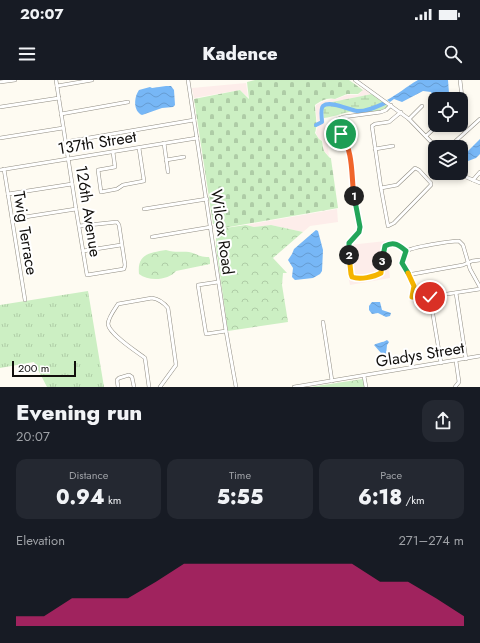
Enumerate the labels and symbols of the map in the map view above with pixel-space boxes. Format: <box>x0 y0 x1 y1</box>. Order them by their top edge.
pin <box>324 117 358 151</box>
street label: 137th Street <box>56 125 138 160</box>
street label: 126th Avenue <box>70 164 107 259</box>
pin: 1 <box>344 186 364 206</box>
street label: Wilcox Road <box>205 188 240 276</box>
street label: Twig Terrace <box>8 190 43 277</box>
pin: 2 <box>339 245 359 265</box>
pin: 3 <box>372 251 392 271</box>
pin <box>413 280 447 314</box>
street label: Gladys Street <box>374 336 466 373</box>
scale bar <box>12 359 76 378</box>

